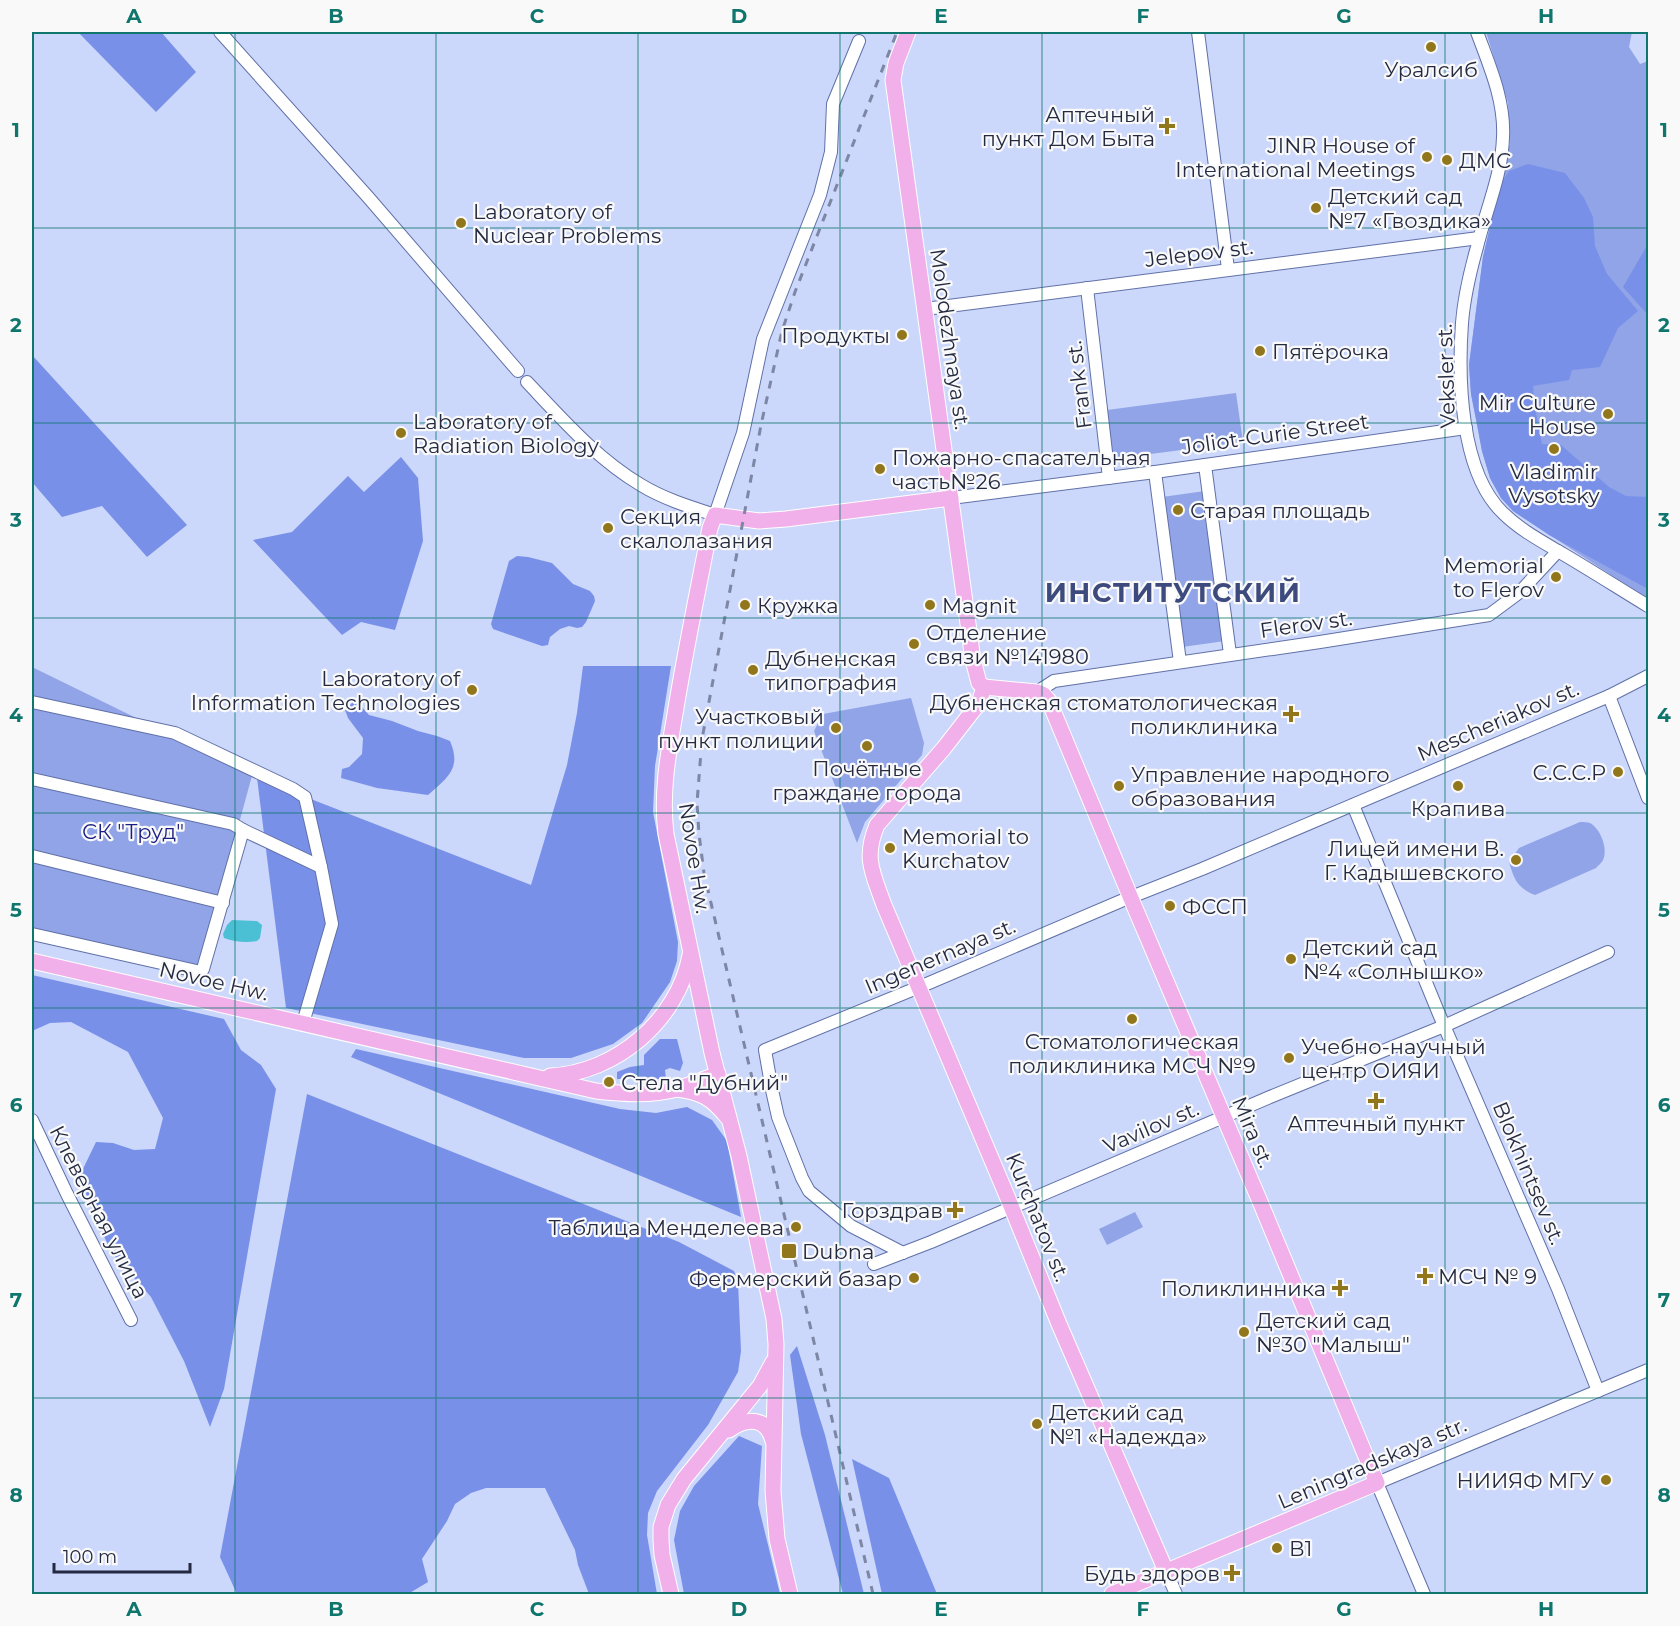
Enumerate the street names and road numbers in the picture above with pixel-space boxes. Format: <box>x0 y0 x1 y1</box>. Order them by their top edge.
street label: Jelepov st. <box>1142 234 1255 272</box>
street label: Molodezhnaya st. <box>925 247 975 431</box>
street label: Veksler st. <box>1432 323 1460 429</box>
street label: Frank st. <box>1061 339 1097 431</box>
street label: Joliot-Curie Street <box>1179 408 1370 460</box>
street label: Flerov st. <box>1258 605 1354 643</box>
street label: Mescheriakov st. <box>1413 676 1583 766</box>
street label: Novoe Hw. <box>674 801 716 915</box>
street label: Ingenernaya st. <box>861 913 1019 999</box>
street label: Novoe Hw. <box>157 956 271 1006</box>
street label: Mira st. <box>1227 1093 1279 1171</box>
street label: Vavilov st. <box>1099 1096 1203 1158</box>
street label: Blokhintsev st. <box>1488 1098 1570 1248</box>
street label: Клеверная улица <box>44 1121 154 1303</box>
street label: Kurchatov st. <box>1001 1149 1075 1285</box>
street label: Leningradskaya str. <box>1274 1412 1470 1514</box>

